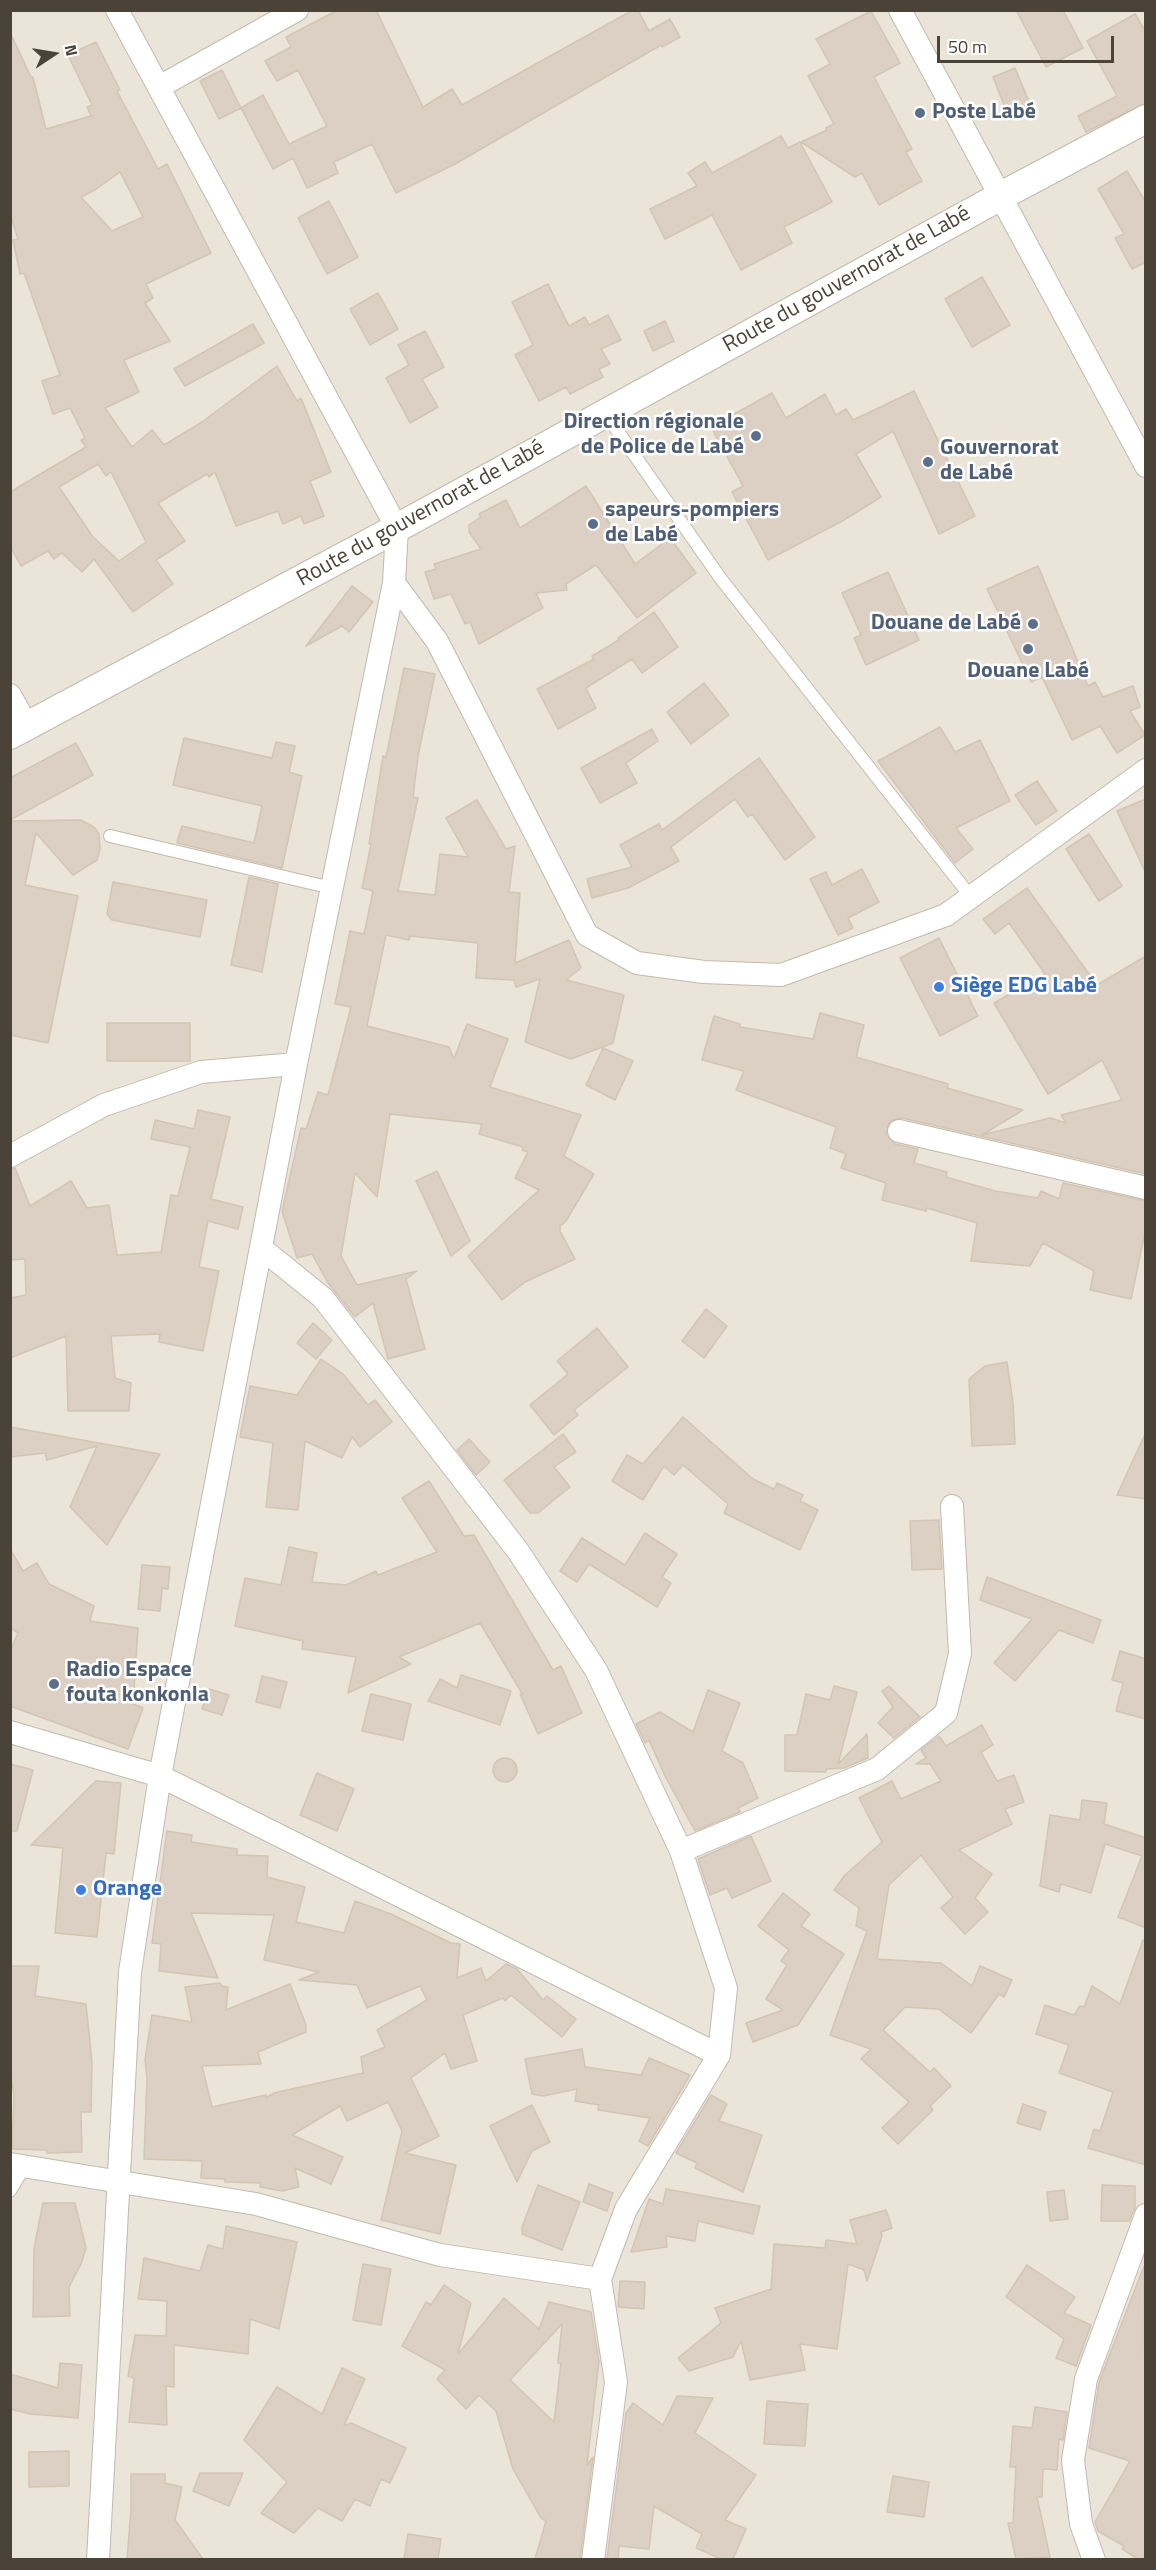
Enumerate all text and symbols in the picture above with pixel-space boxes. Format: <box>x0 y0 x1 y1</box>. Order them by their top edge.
north arrow <box>24 24 84 84</box>
scale bar <box>940 24 1117 62</box>
text: 50 m <box>948 33 987 60</box>
text: N <box>59 42 84 58</box>
place label: Poste Labé <box>932 100 1036 126</box>
marker: Poste Labé <box>913 106 927 120</box>
street label: Route du gouvernorat de Labé <box>719 201 975 359</box>
place label: Direction régionale de Police de Labé <box>564 410 744 462</box>
marker: Direction régionale de Police de Labé <box>749 429 763 443</box>
street label: Route du gouvernorat de Labé <box>293 435 549 593</box>
place label: Gouvernorat de Labé <box>940 436 1059 488</box>
marker: Gouvernorat de Labé <box>921 455 935 469</box>
place label: sapeurs-pompiers de Labé <box>605 498 779 550</box>
marker: sapeurs-pompiers de Labé <box>586 517 600 531</box>
place label: Douane de Labé <box>871 611 1021 637</box>
marker: Douane de Labé <box>1026 617 1040 631</box>
marker: Douane Labé <box>1021 642 1035 656</box>
place label: Douane Labé <box>967 659 1089 685</box>
place label: Siège EDG Labé <box>951 974 1097 1000</box>
marker: Siège EDG Labé <box>932 980 946 994</box>
place label: Radio Espace fouta konkonla <box>66 1658 209 1710</box>
marker: Radio Espace fouta konkonla <box>47 1677 61 1691</box>
place label: Orange <box>93 1877 162 1903</box>
marker: Orange <box>74 1883 88 1897</box>

